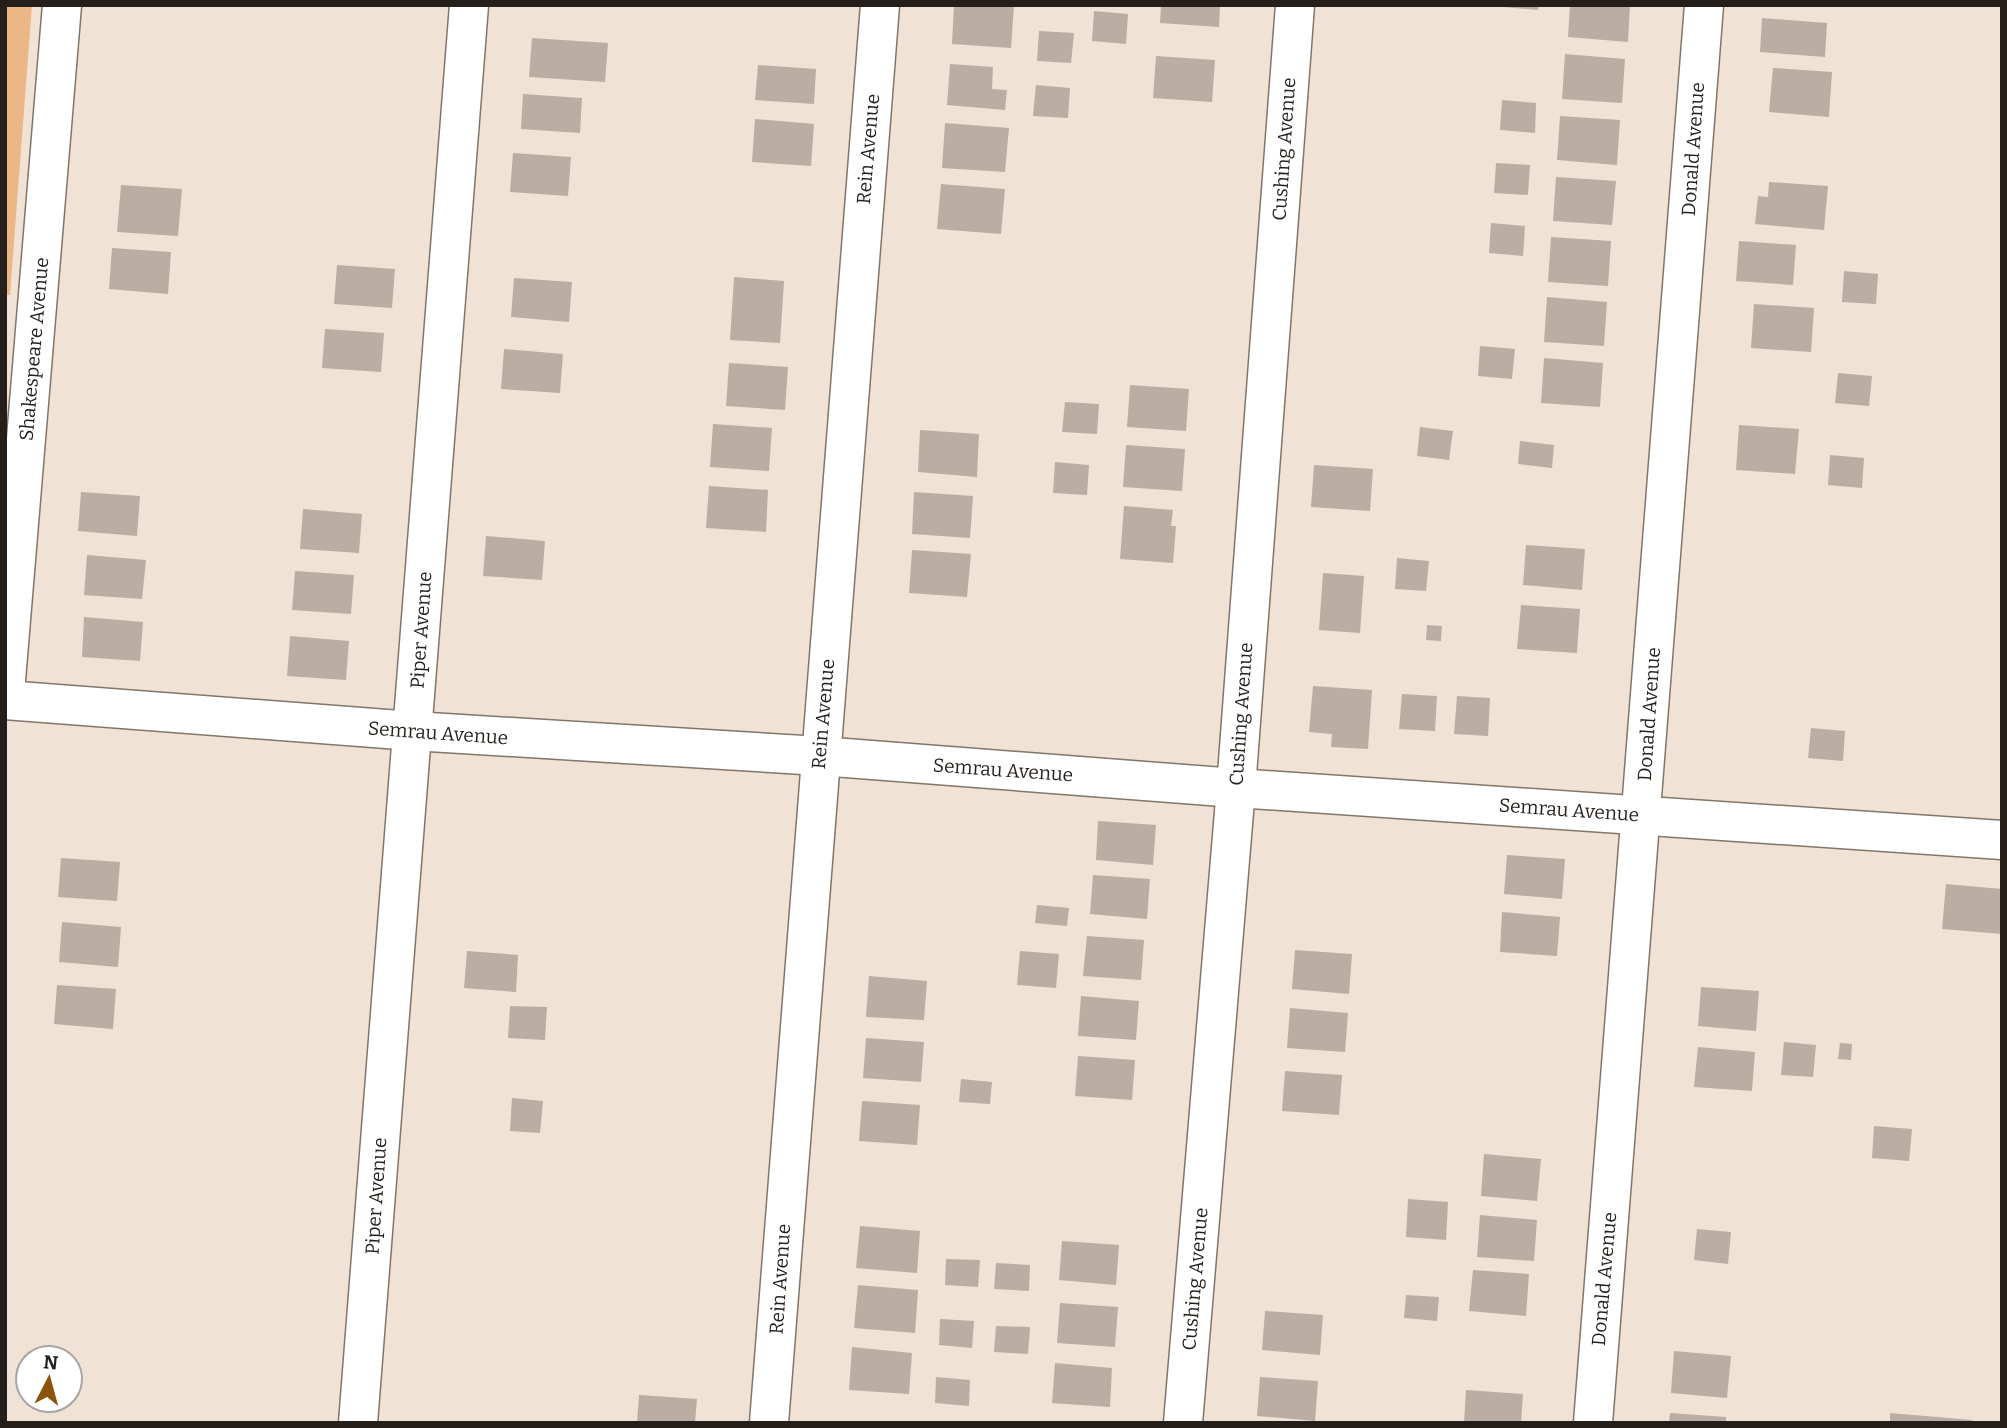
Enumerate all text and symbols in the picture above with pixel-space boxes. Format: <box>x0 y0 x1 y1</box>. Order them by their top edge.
street label: Cushing Avenue <box>1268 77 1300 221</box>
street label: Donald Avenue <box>1677 81 1709 217</box>
street label: Rein Avenue <box>852 93 884 205</box>
street label: Shakespeare Avenue <box>15 256 53 442</box>
street label: Piper Avenue <box>405 571 437 689</box>
street label: Cushing Avenue <box>1225 642 1257 786</box>
street label: Donald Avenue <box>1633 646 1665 782</box>
street label: Rein Avenue <box>807 658 839 770</box>
street label: Semrau Avenue <box>367 717 509 749</box>
street label: Semrau Avenue <box>932 754 1074 786</box>
street label: Semrau Avenue <box>1498 794 1640 826</box>
street label: Piper Avenue <box>360 1137 392 1255</box>
street label: Cushing Avenue <box>1177 1207 1213 1351</box>
street label: Donald Avenue <box>1587 1211 1621 1347</box>
street label: Rein Avenue <box>765 1223 795 1335</box>
north arrow <box>14 1344 84 1414</box>
text: N <box>42 1350 60 1375</box>

